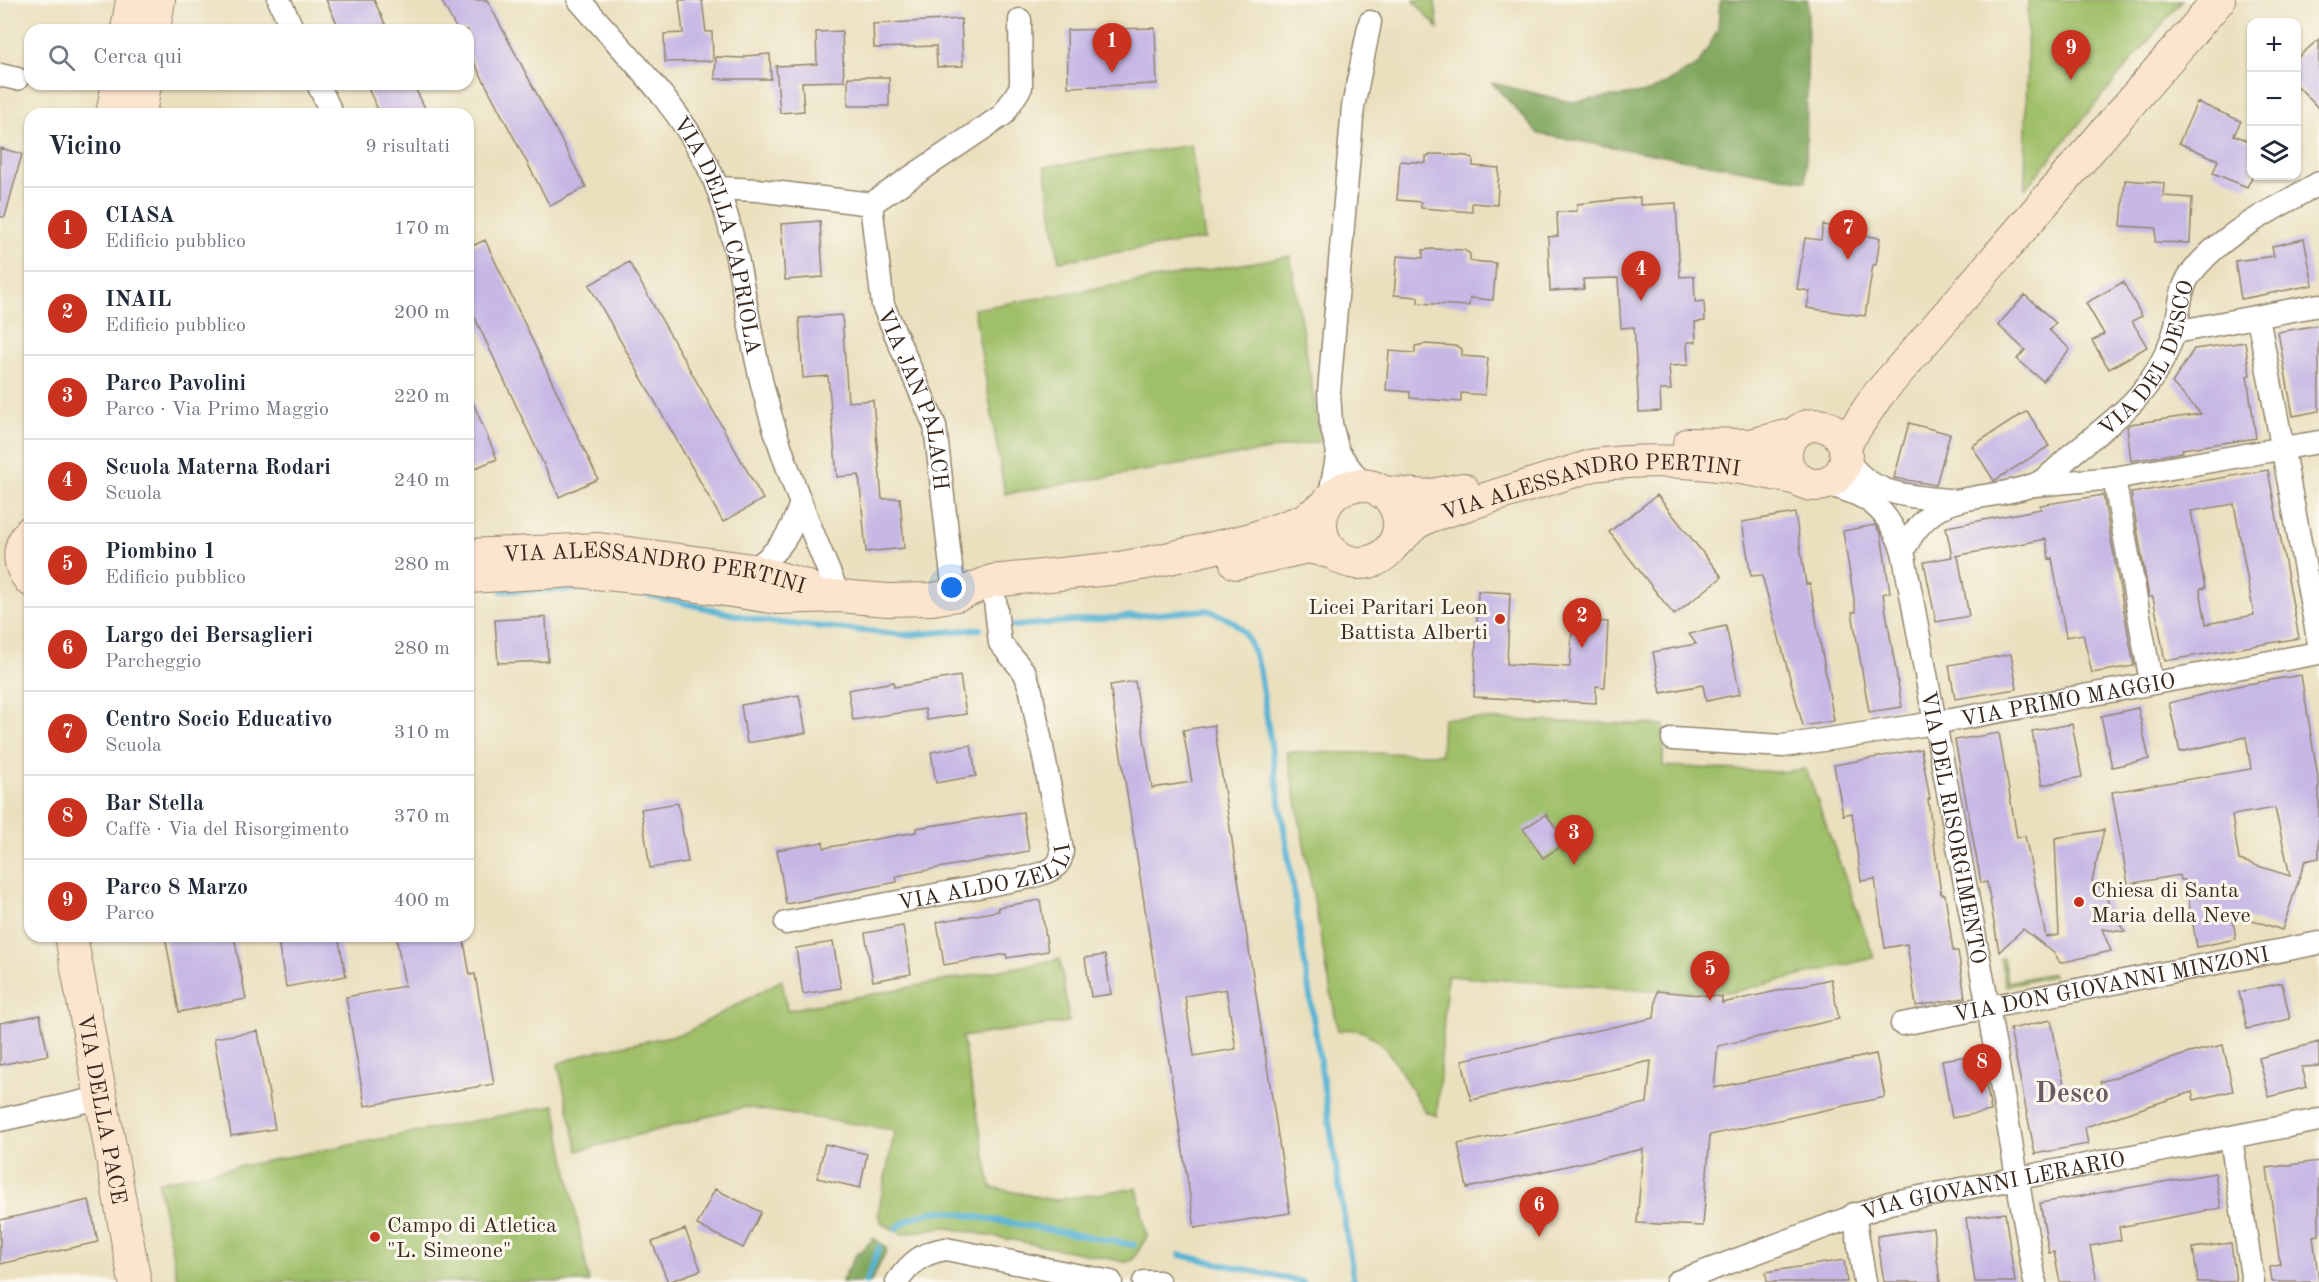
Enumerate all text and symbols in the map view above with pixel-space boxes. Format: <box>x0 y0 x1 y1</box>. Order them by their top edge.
map controls <box>2247 18 2301 180</box>
button: + <box>2247 18 2301 72</box>
pin: 1 <box>1092 23 1132 73</box>
search box <box>24 24 474 90</box>
pin: 9 <box>2052 31 2090 80</box>
icon: search <box>45 41 78 74</box>
text: Cerca qui <box>93 46 182 68</box>
button: − <box>2247 72 2301 126</box>
street label: VIA DELLA CAPRIOLA <box>669 113 764 357</box>
button: layers <box>2247 126 2301 180</box>
text: Vicino <box>48 134 122 160</box>
text: 9 risultati <box>365 137 450 157</box>
text: CIASA <box>105 205 175 227</box>
pin: 7 <box>1828 210 1868 260</box>
text: 1 <box>62 219 73 239</box>
text: 170 m <box>394 219 450 239</box>
text: Edificio pubblico <box>105 232 246 252</box>
pin: 4 <box>1622 252 1660 301</box>
street label: VIA DEL DESCO <box>2095 277 2199 441</box>
text: INAIL <box>105 289 171 311</box>
text: 2 <box>62 303 73 323</box>
text: 200 m <box>394 303 450 323</box>
street label: VIA JAN PALACH <box>873 305 951 492</box>
text: Edificio pubblico <box>105 316 246 336</box>
text: Parco Pavolini <box>105 373 246 395</box>
text: 3 <box>62 387 73 407</box>
text: 220 m <box>394 387 450 407</box>
text: Parco · Via Primo Maggio <box>105 400 329 420</box>
street label: VIA ALESSANDRO PERTINI <box>1439 452 1742 525</box>
text: Scuola Materna Rodari <box>105 457 331 479</box>
text: 4 <box>62 471 73 491</box>
text: 240 m <box>394 471 450 491</box>
text: Scuola <box>105 484 162 504</box>
street label: VIA ALESSANDRO PERTINI <box>502 540 808 598</box>
text: Piombino 1 <box>105 541 216 563</box>
text: 5 <box>62 555 73 575</box>
text: 280 m <box>394 555 450 575</box>
text: Edificio pubblico <box>105 568 246 588</box>
your location <box>937 573 966 602</box>
place label: Licei Paritari Leon Battista Alberti <box>1308 597 1488 644</box>
pin: 2 <box>1562 598 1602 648</box>
marker: Licei Paritari Leon Battista Alberti <box>1493 612 1507 626</box>
text: Largo dei Bersaglieri <box>105 625 313 647</box>
text: 6 <box>62 639 73 659</box>
text: 280 m <box>394 639 450 659</box>
text: Parcheggio <box>105 652 202 672</box>
street label: VIA PRIMO MAGGIO <box>1959 670 2177 731</box>
street label: VIA DEL RISORGIMENTO <box>1916 689 1989 966</box>
text: Centro Socio Educativo <box>105 709 332 731</box>
text: 7 <box>62 723 73 743</box>
text: 310 m <box>394 723 450 743</box>
text: Scuola <box>105 736 162 756</box>
text: Bar Stella <box>105 793 204 815</box>
text: 8 <box>62 807 73 827</box>
text: 370 m <box>394 807 450 827</box>
pin: 3 <box>1554 816 1594 865</box>
text: Caffè · Via del Risorgimento <box>105 820 349 840</box>
street label: VIA ALDO ZELLI <box>896 842 1075 915</box>
text: Parco 8 Marzo <box>105 877 248 899</box>
place label: Chiesa di Santa Maria della Neve <box>2091 880 2251 927</box>
text: 9 <box>62 891 73 911</box>
text: 400 m <box>394 891 450 911</box>
marker: Chiesa di Santa Maria della Neve <box>2072 895 2086 909</box>
text: Parco <box>105 904 154 924</box>
street label: VIA DON GIOVANNI MINZONI <box>1952 944 2271 1027</box>
pin: 5 <box>1690 952 1730 1001</box>
street label: VIA DELLA PACE <box>73 1013 129 1206</box>
pin: 8 <box>1962 1044 2002 1094</box>
district label: Desco <box>2035 1081 2109 1109</box>
street label: VIA GIOVANNI LERARIO <box>1859 1149 2127 1225</box>
pin: 6 <box>1520 1188 1558 1237</box>
place label: Campo di Atletica "L. Simeone" <box>387 1215 557 1262</box>
marker: Campo di Atletica "L. Simeone" <box>368 1230 382 1244</box>

